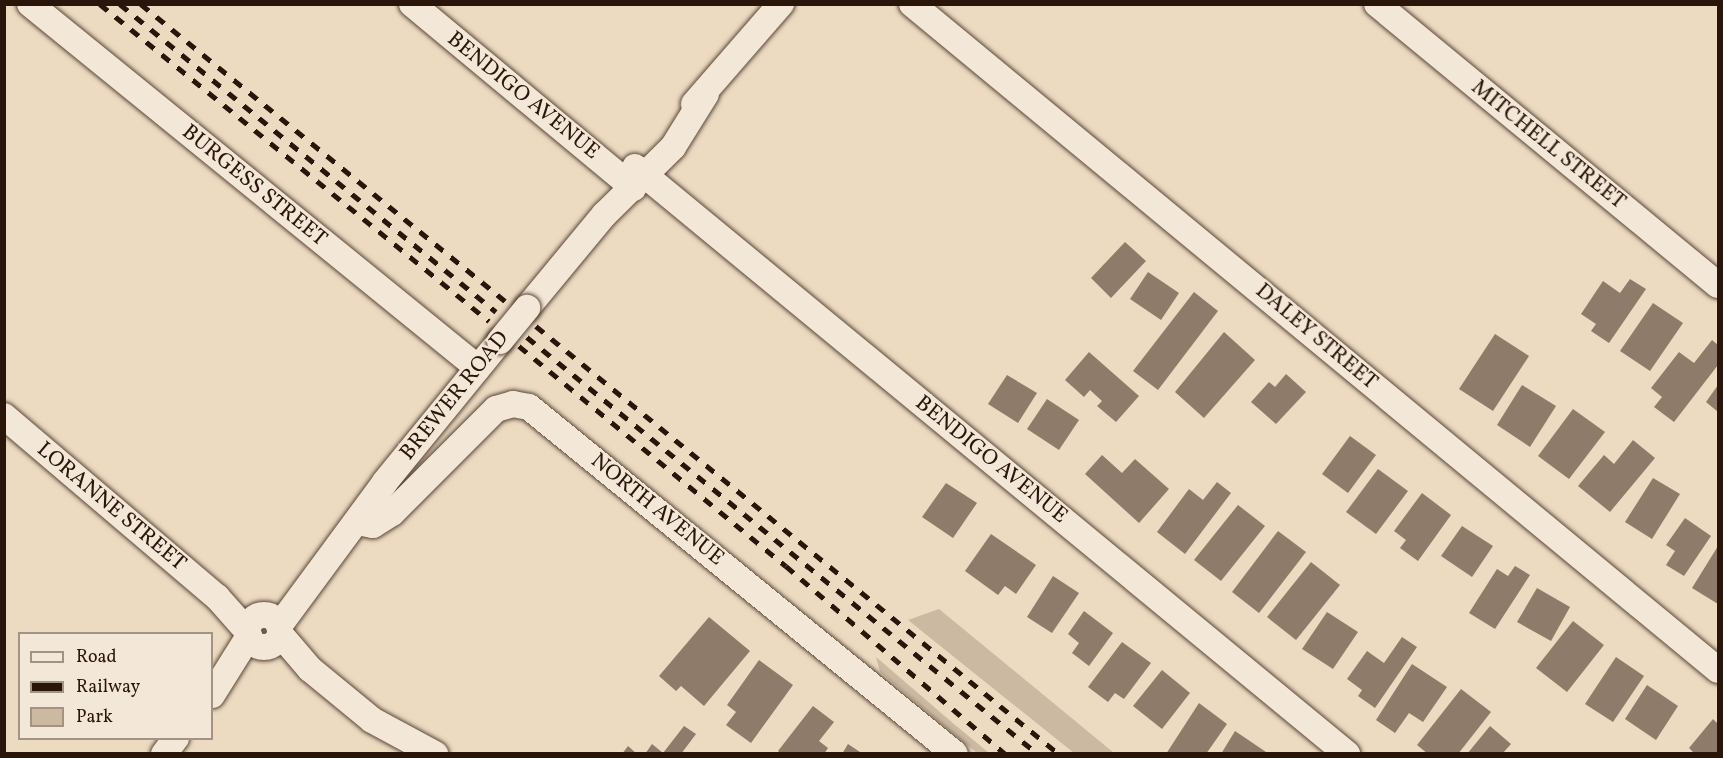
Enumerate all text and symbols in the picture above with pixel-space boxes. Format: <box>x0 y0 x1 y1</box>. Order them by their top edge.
street label: BENDIGO AVENUE <box>441 26 605 166</box>
street label: MITCHELL STREET <box>1465 75 1631 215</box>
street label: BURGESS STREET <box>176 119 332 253</box>
street label: DALEY STREET <box>1249 278 1383 396</box>
street label: BREWER ROAD <box>395 326 515 466</box>
street label: BENDIGO AVENUE <box>909 390 1073 530</box>
street label: LORANNE STREET <box>31 437 191 577</box>
street label: NORTH AVENUE <box>585 448 729 572</box>
legend <box>18 632 213 740</box>
text: Road <box>76 645 117 670</box>
text: Railway <box>76 675 140 700</box>
text: Park <box>76 705 113 730</box>

